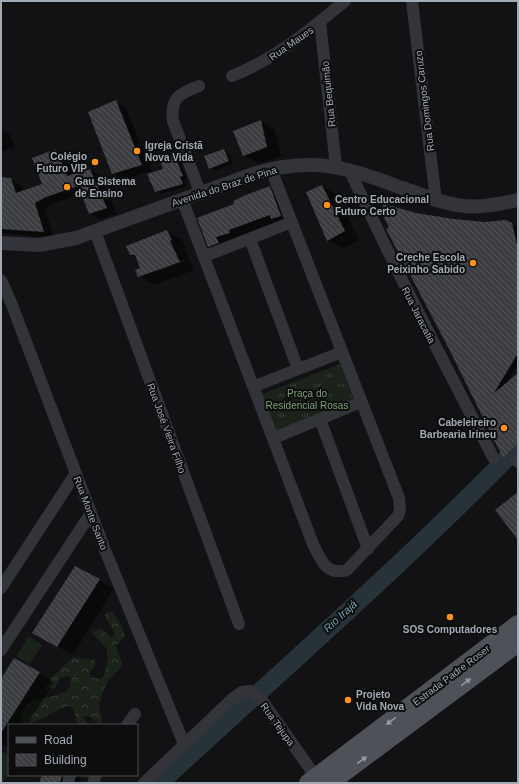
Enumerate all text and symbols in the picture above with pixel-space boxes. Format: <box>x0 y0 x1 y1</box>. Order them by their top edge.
street label: Rua Maues <box>267 24 315 63</box>
street label: Rua Domingos Caruzo <box>413 50 436 152</box>
street label: Rua Bequimão <box>320 60 337 127</box>
place label: Igreja Cristã Nova Vida <box>145 140 203 163</box>
marker: Igreja Cristã Nova Vida <box>132 146 142 156</box>
place label: Colégio Futuro VIP <box>36 151 87 174</box>
marker: Colégio Futuro VIP <box>90 157 100 167</box>
street label: Avenida do Braz de Pina <box>170 164 279 209</box>
place label: Gau Sistema de Ensino <box>75 176 136 199</box>
marker: Gau Sistema de Ensino <box>62 182 72 192</box>
place label: Centro Educacional Futuro Certo <box>335 194 429 217</box>
marker: Centro Educacional Futuro Certo <box>322 200 332 210</box>
place label: Creche Escola Peixinho Sabido <box>387 252 465 275</box>
marker: Creche Escola Peixinho Sabido <box>468 258 478 268</box>
street label: Rua Jaracatia <box>400 285 438 346</box>
street label: Rua José Vieira Filho <box>145 382 188 475</box>
park label: Praça do Residencial Rosas <box>266 388 348 411</box>
place label: Cabeleireiro Barbearia Irineu <box>420 417 496 440</box>
marker: Cabeleireiro Barbearia Irineu <box>499 423 509 433</box>
street label: Rua Monte Santo <box>71 475 110 552</box>
water label: Rio Irajá <box>321 598 359 634</box>
marker: SOS Computadores <box>445 612 455 622</box>
place label: SOS Computadores <box>403 624 498 635</box>
street label: Estrada Padre Roser <box>411 643 492 708</box>
one-way arrow <box>461 678 472 686</box>
place label: Projeto Vida Nova <box>356 689 405 712</box>
marker: Projeto Vida Nova <box>343 695 353 705</box>
street label: Rua Tejupa <box>258 701 297 748</box>
one-way arrow <box>385 717 396 725</box>
legend <box>8 724 138 776</box>
text: Road <box>44 733 73 747</box>
text: Building <box>44 753 87 767</box>
one-way arrow <box>356 755 367 764</box>

